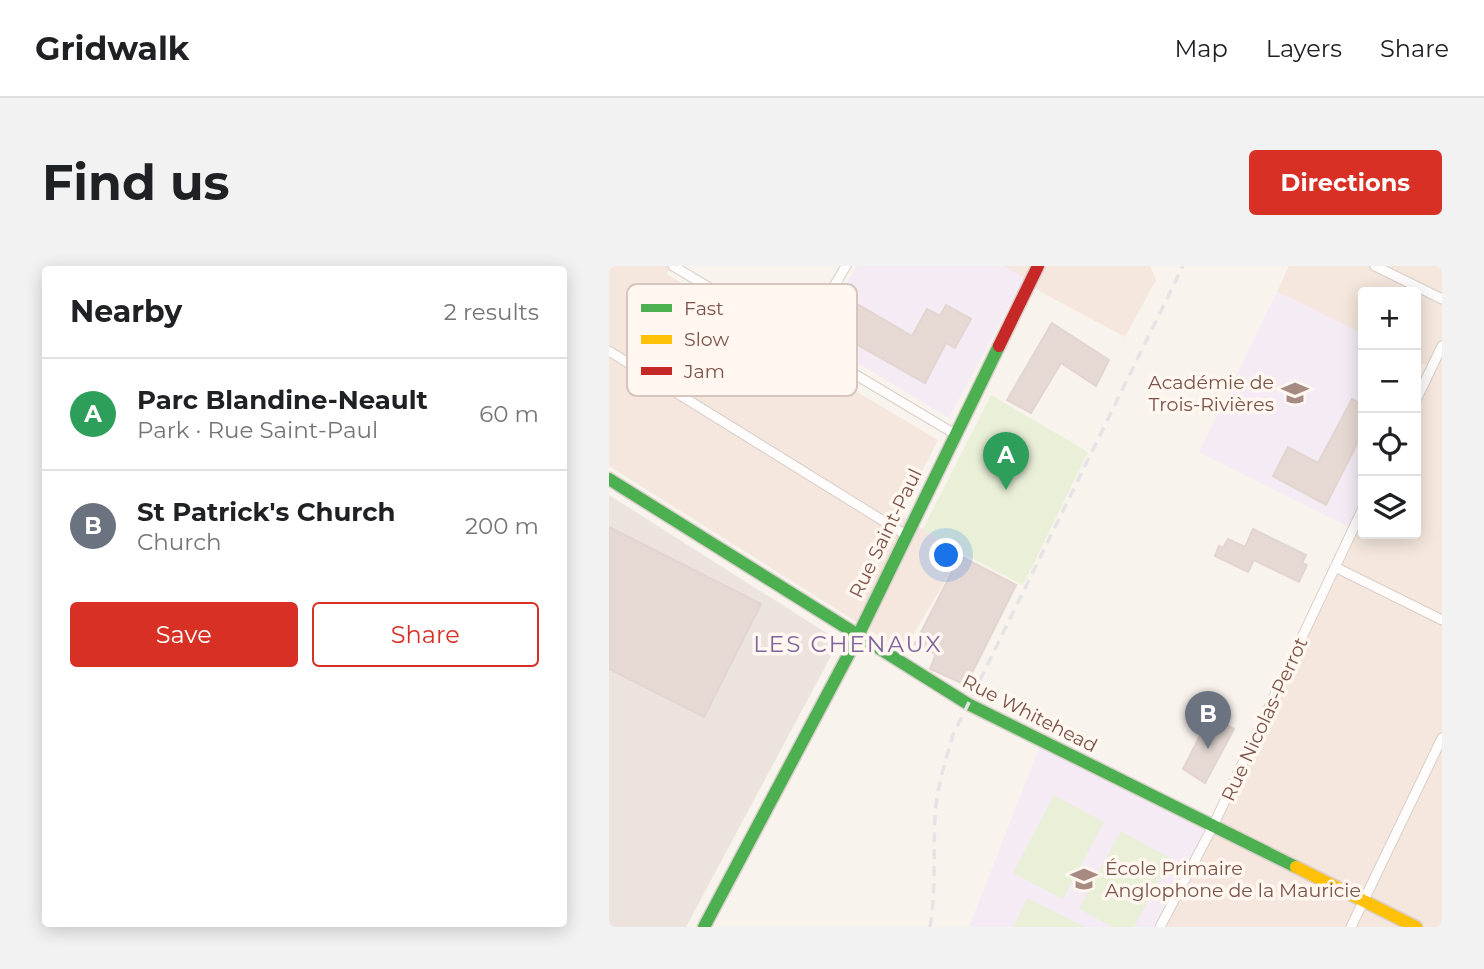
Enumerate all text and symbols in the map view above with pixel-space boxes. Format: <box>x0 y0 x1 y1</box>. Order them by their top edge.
text: Gridwalk <box>35 28 189 68</box>
text: Map <box>1174 34 1228 63</box>
text: Layers <box>1266 34 1342 63</box>
text: Share <box>1380 34 1449 63</box>
button: Directions <box>1249 150 1442 215</box>
text: Find us <box>42 153 230 212</box>
legend <box>627 284 857 396</box>
map controls <box>1358 287 1421 539</box>
button: + <box>1358 287 1421 350</box>
text: Nearby <box>70 293 182 330</box>
text: Fast <box>684 297 724 320</box>
text: 2 results <box>444 298 539 326</box>
text: Slow <box>684 328 729 351</box>
button: − <box>1358 350 1421 413</box>
text: Jam <box>683 360 725 383</box>
place label: Académie de Trois-Rivières <box>1148 371 1274 416</box>
school or university icon: Académie de Trois-Rivières <box>1280 378 1310 408</box>
text: Parc Blandine-Neault <box>137 384 428 416</box>
text: A <box>84 400 102 428</box>
text: 60 m <box>479 400 539 428</box>
button: locate <box>1358 413 1421 476</box>
text: Park · Rue Saint-Paul <box>137 416 378 444</box>
pin: A <box>983 432 1029 490</box>
street label: Rue Saint-Paul <box>844 465 927 602</box>
button: layers <box>1358 476 1421 539</box>
text: St Patrick's Church <box>137 496 396 528</box>
text: B <box>84 512 102 540</box>
text: 200 m <box>465 512 539 540</box>
text: Church <box>137 528 222 556</box>
your location <box>929 538 963 572</box>
button: Save <box>70 602 298 667</box>
button: Share <box>312 602 539 667</box>
district label: LES CHENAUX <box>753 630 943 658</box>
street label: Rue Nicolas-Perrot <box>1216 633 1313 805</box>
street label: Rue Whitehead <box>958 669 1101 757</box>
pin: B <box>1185 691 1231 749</box>
place label: École Primaire Anglophone de la Mauricie <box>1105 857 1361 902</box>
school or university icon: École Primaire Anglophone de la Mauricie <box>1069 864 1099 894</box>

